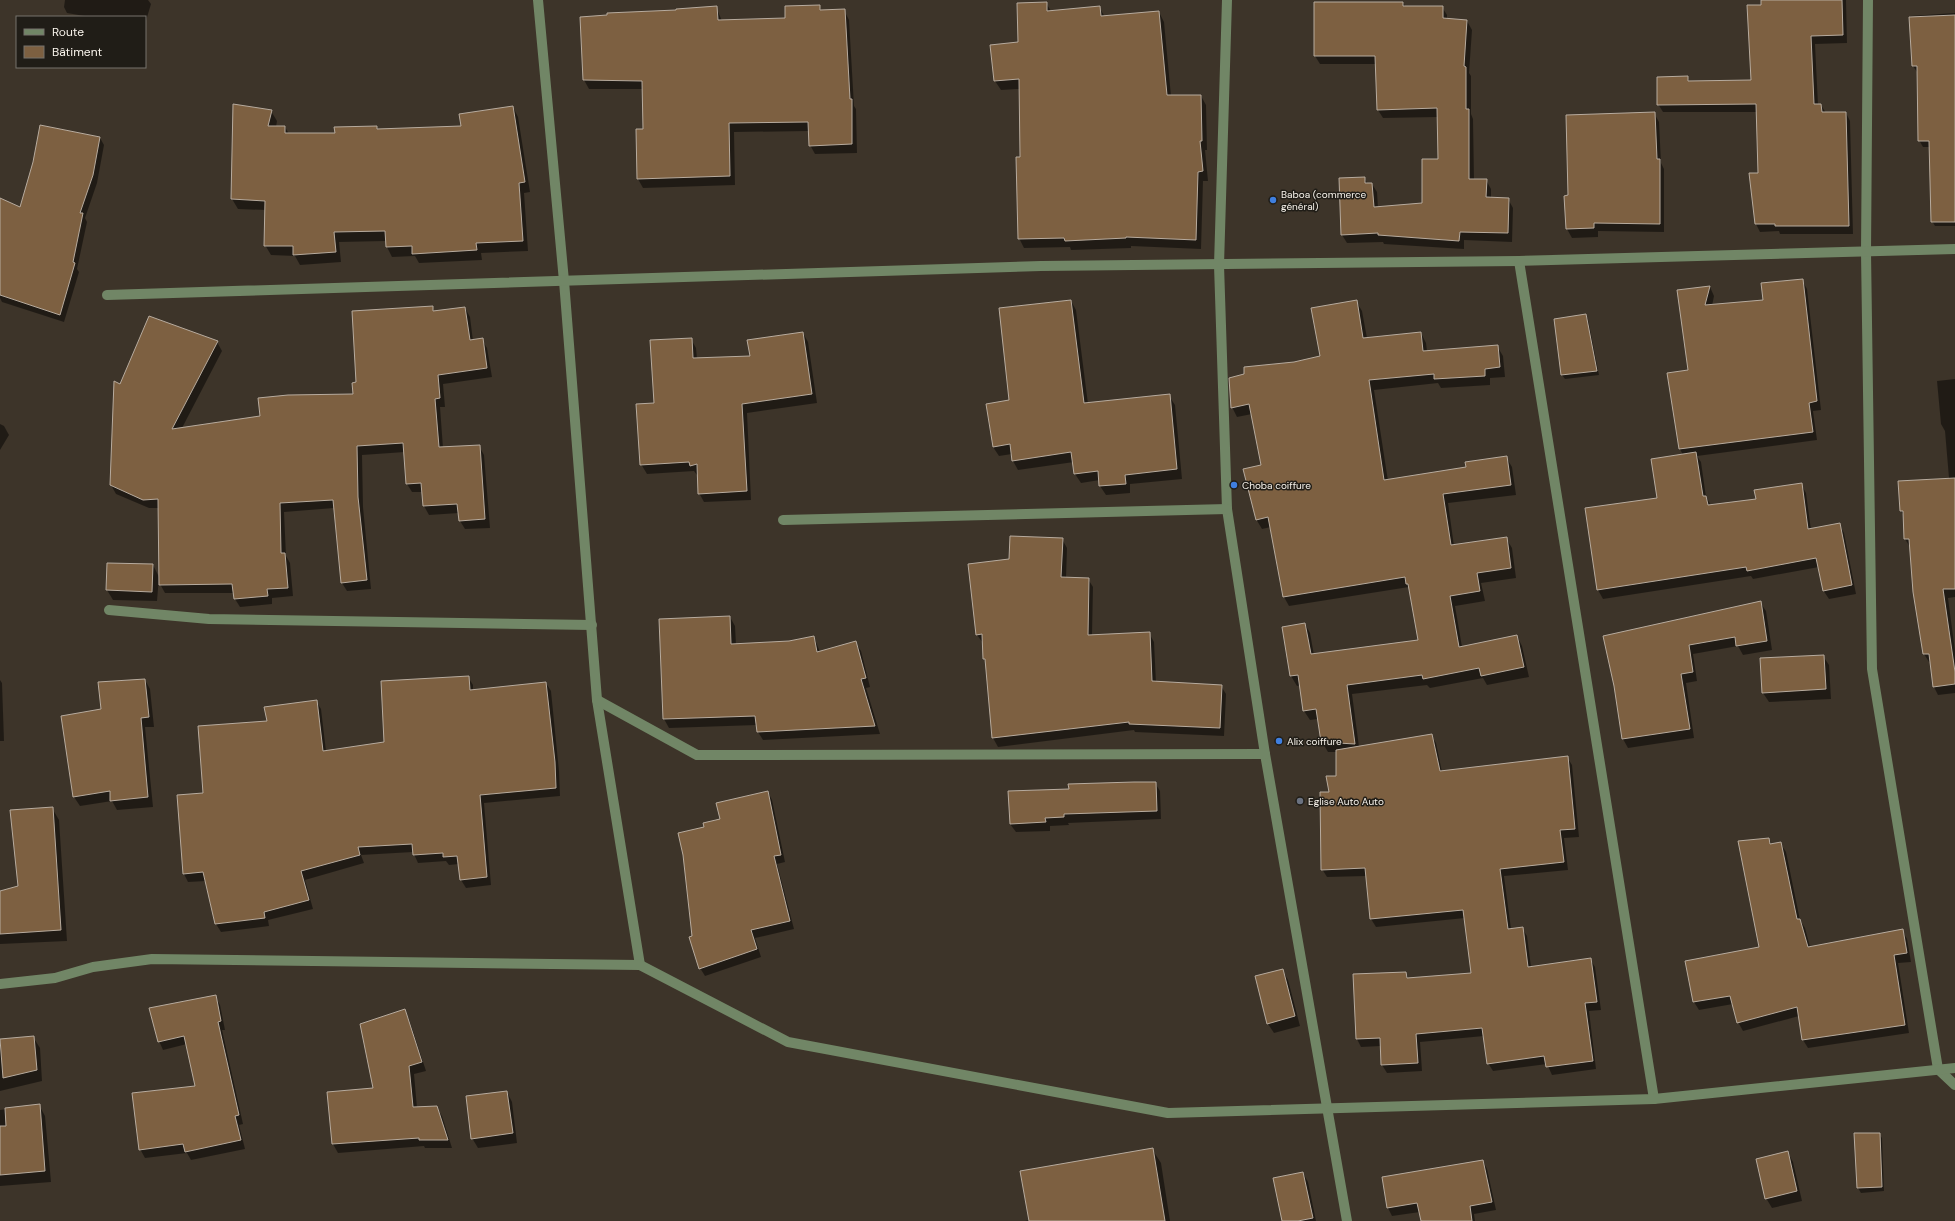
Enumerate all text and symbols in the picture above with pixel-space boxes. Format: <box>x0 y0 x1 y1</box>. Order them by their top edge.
legend <box>16 16 146 68</box>
text: Route <box>52 24 84 40</box>
text: Bâtiment <box>52 44 103 60</box>
place label: Baboa (commerce général) <box>1281 188 1366 213</box>
marker: Baboa (commerce général) <box>1268 195 1278 205</box>
place label: Choba coiffure <box>1242 479 1311 492</box>
marker: Choba coiffure <box>1229 480 1239 490</box>
place label: Alix coiffure <box>1287 735 1342 748</box>
marker: Alix coiffure <box>1274 736 1284 746</box>
place label: Eglise Auto Auto <box>1308 795 1384 808</box>
marker: Eglise Auto Auto <box>1295 796 1305 806</box>

